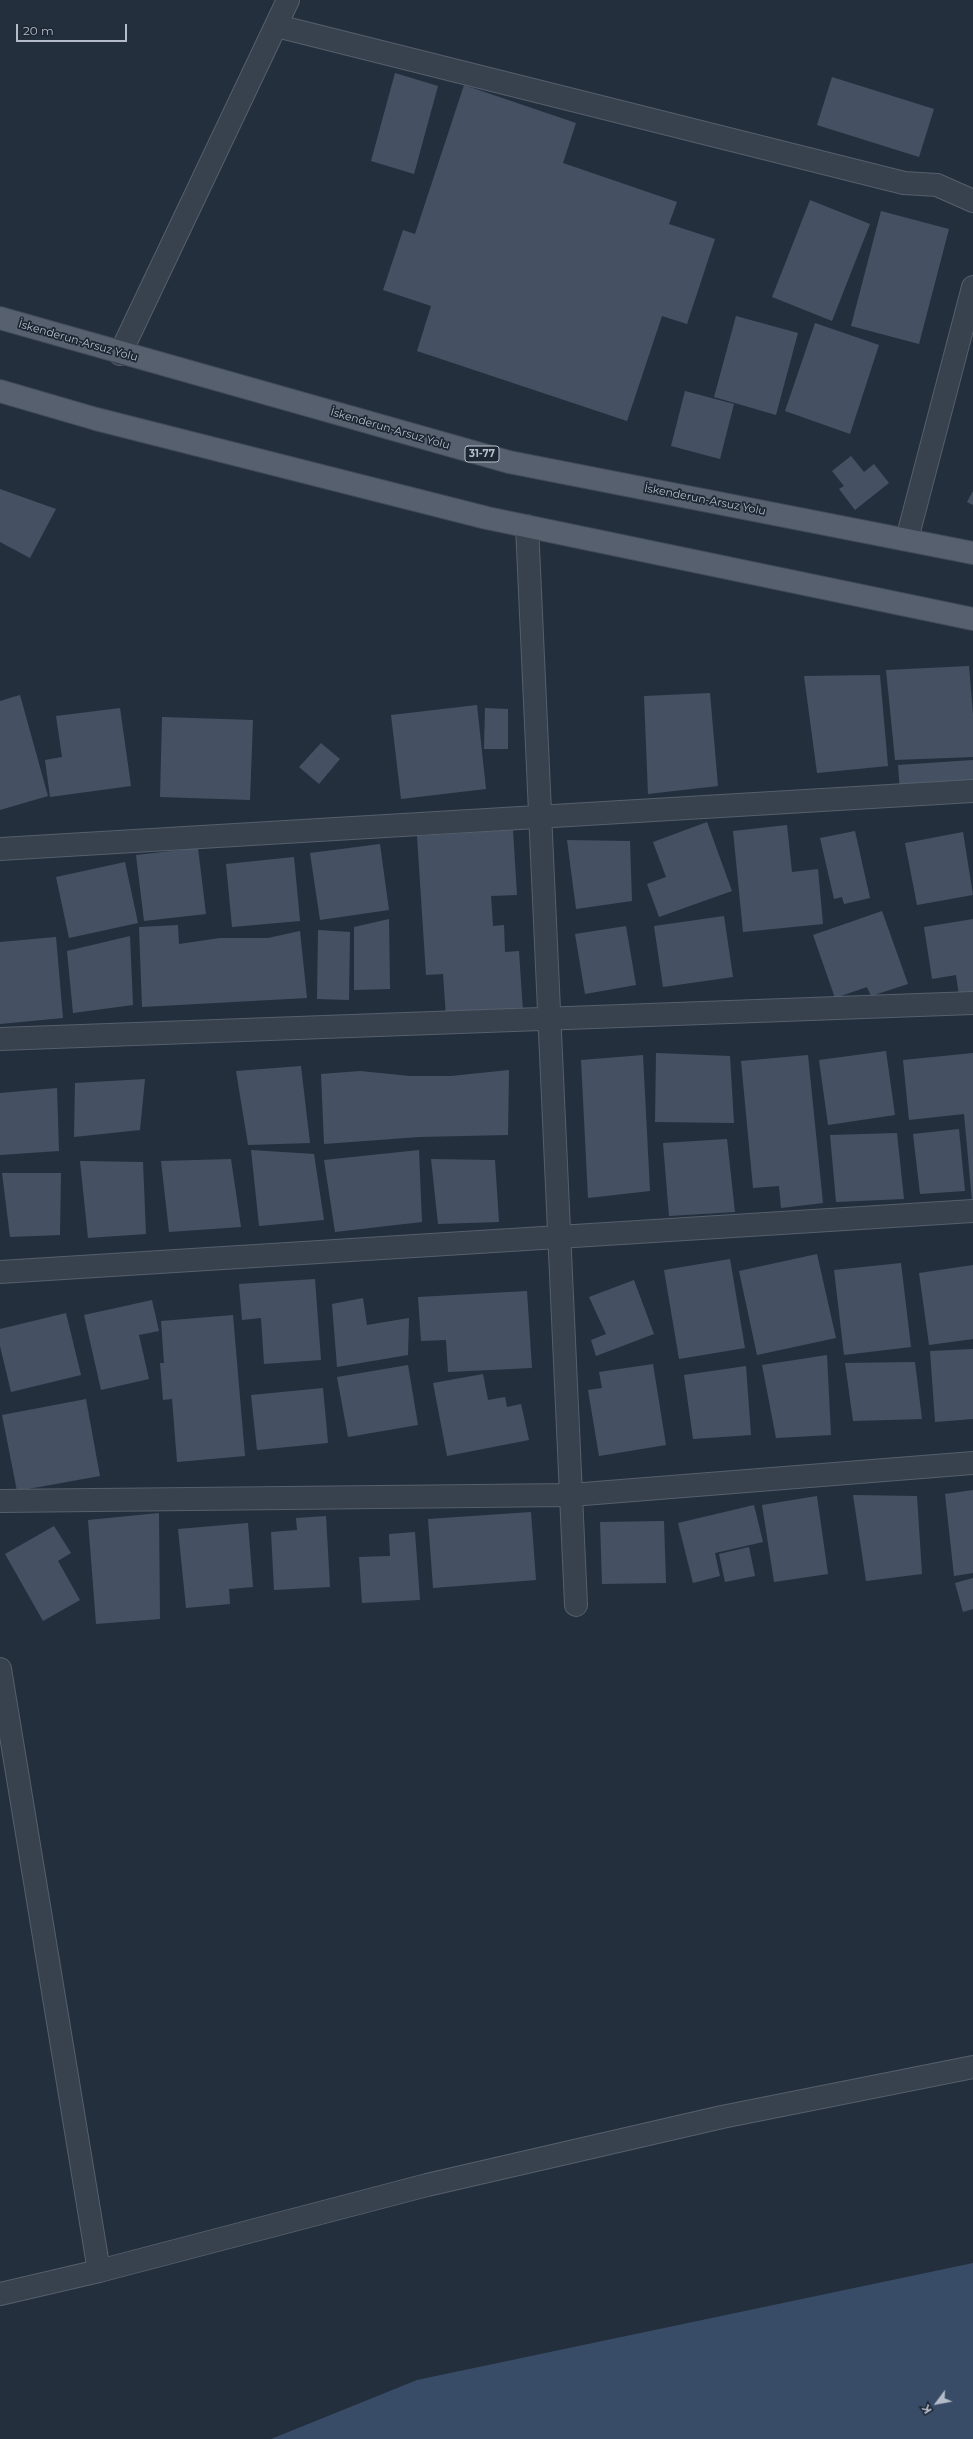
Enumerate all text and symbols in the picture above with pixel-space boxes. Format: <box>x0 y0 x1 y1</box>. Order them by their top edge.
scale bar <box>18 16 129 42</box>
text: 20 m <box>23 23 54 38</box>
street label: İskenderun-Arsuz Yolu <box>17 318 139 364</box>
street label: İskenderun-Arsuz Yolu <box>329 406 451 452</box>
road number: 31-77 <box>465 446 499 462</box>
street label: İskenderun-Arsuz Yolu <box>643 482 767 518</box>
north arrow <box>917 2383 957 2423</box>
text: K <box>919 2402 935 2417</box>

